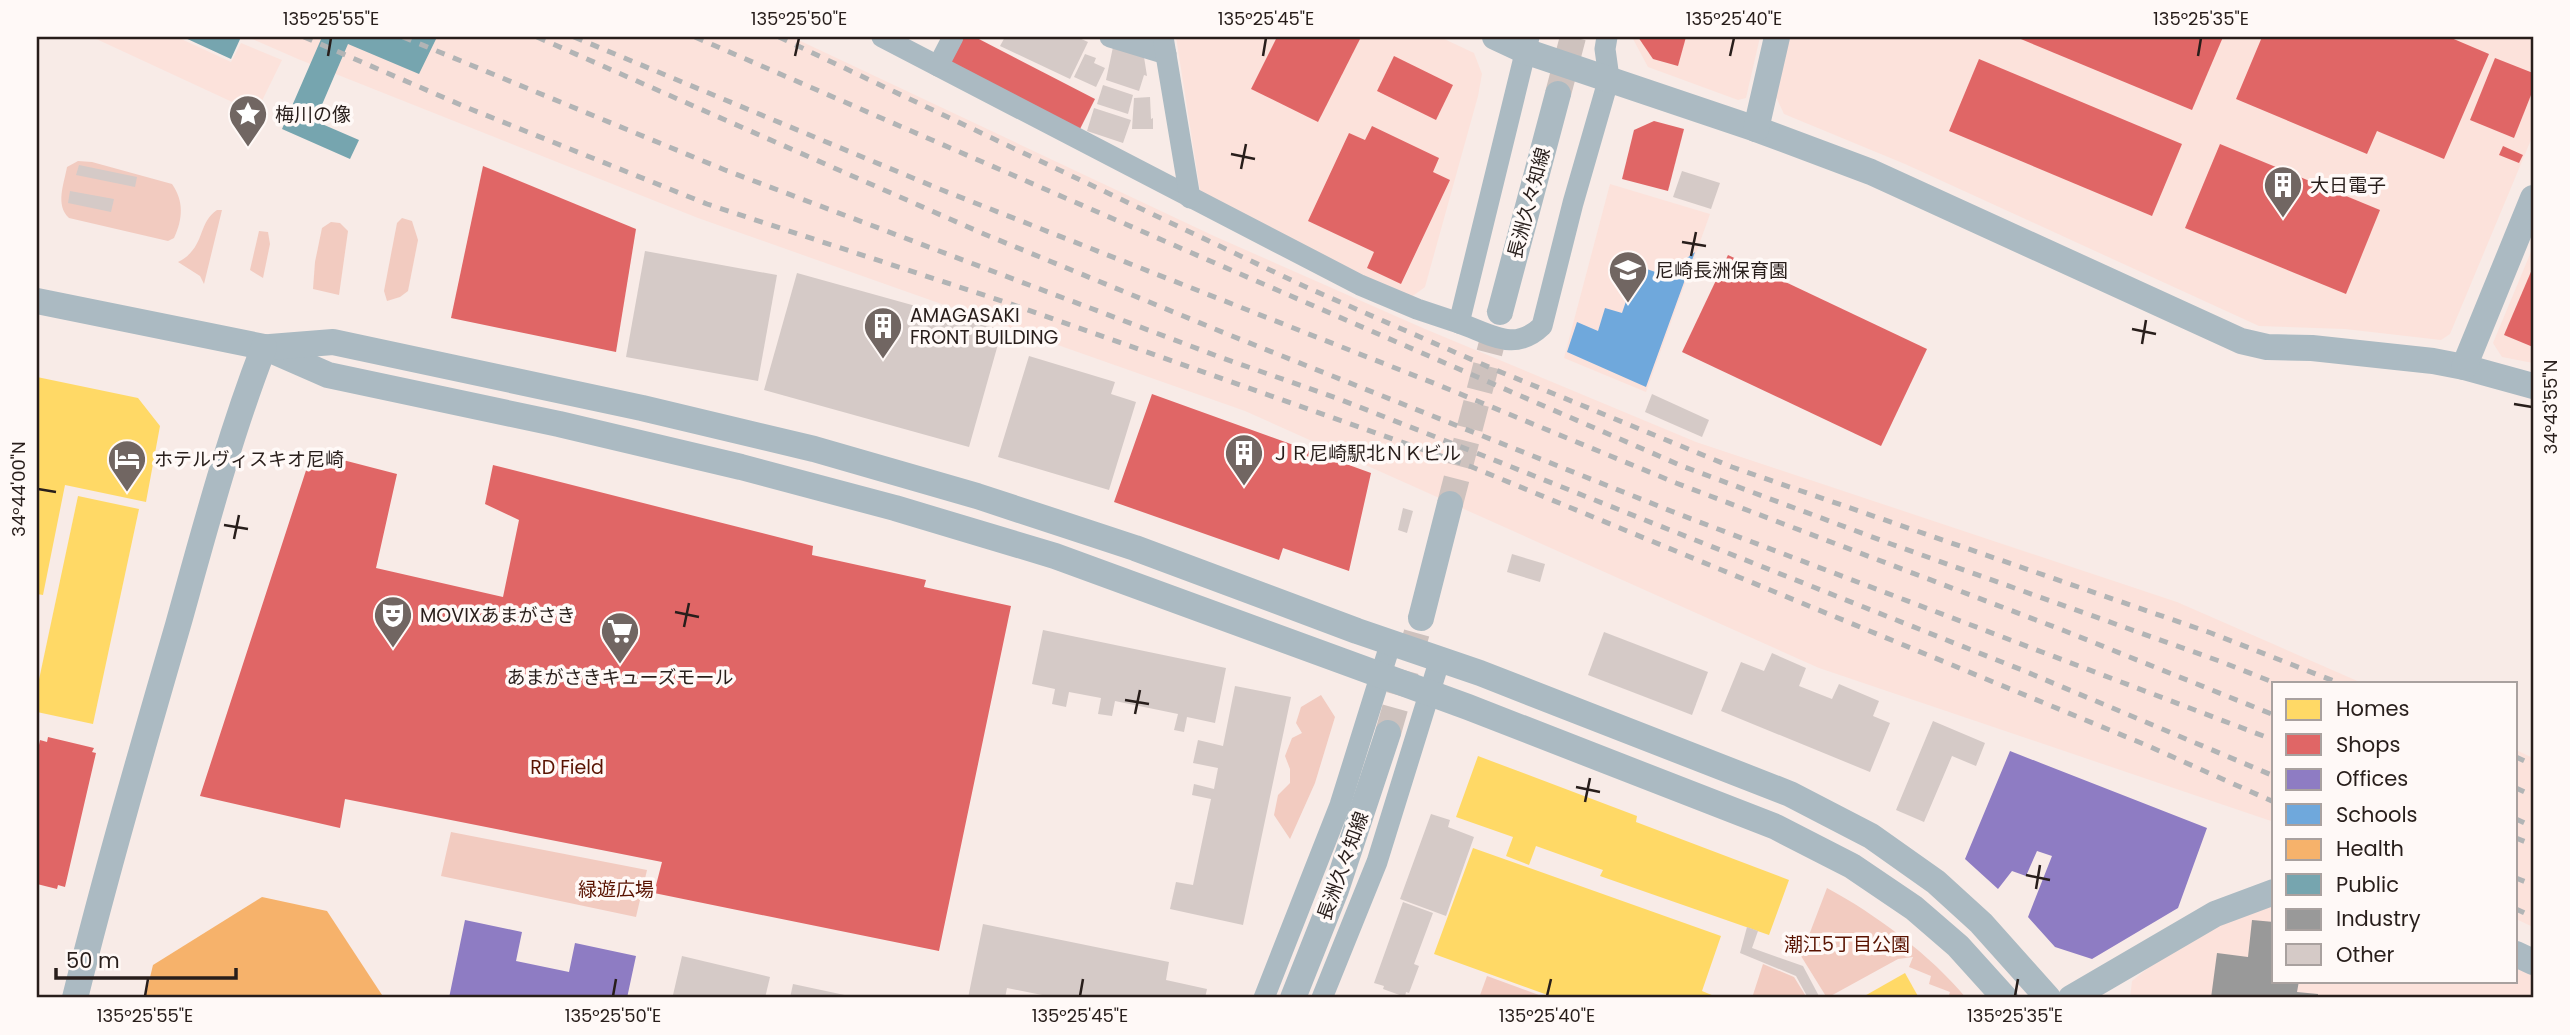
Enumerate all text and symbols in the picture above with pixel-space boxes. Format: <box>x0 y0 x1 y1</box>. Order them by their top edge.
text: 135°25'55"E <box>283 6 379 31</box>
text: 135°25'50"E <box>751 6 847 31</box>
text: 135°25'45"E <box>1218 6 1314 31</box>
text: 135°25'40"E <box>1686 6 1782 31</box>
text: 135°25'35"E <box>2153 6 2249 31</box>
place icon: 梅川の像 <box>227 93 269 148</box>
place label: 梅川の像 <box>275 101 351 128</box>
street label: 長洲久々知線 <box>1501 144 1557 262</box>
building icon: 大日電子 <box>2262 164 2304 219</box>
place label: 大日電子 <box>2310 172 2386 199</box>
school or university icon: 尼崎長洲保育園 <box>1607 249 1649 304</box>
place label: 尼崎長洲保育園 <box>1655 257 1788 284</box>
place label: AMAGASAKI FRONT BUILDING <box>910 302 1058 351</box>
building icon: AMAGASAKI FRONT BUILDING <box>862 305 904 360</box>
text: 34°43'55"N <box>2538 360 2563 454</box>
building icon: ＪＲ尼崎駅北ＮＫビル <box>1223 432 1265 487</box>
hotel icon: ホテルヴィスキオ尼崎 <box>106 438 148 493</box>
place label: ＪＲ尼崎駅北ＮＫビル <box>1271 440 1461 467</box>
text: 34°44'00"N <box>6 441 31 537</box>
place label: ホテルヴィスキオ尼崎 <box>154 446 344 473</box>
theatre icon: MOVIXあまがさき <box>372 594 414 649</box>
place label: MOVIXあまがさき <box>420 602 576 629</box>
supermarket icon: あまがさきキューズモール <box>599 610 641 665</box>
place label: あまがさきキューズモール <box>506 664 734 691</box>
legend <box>2272 682 2518 982</box>
text: Homes <box>2336 694 2410 723</box>
text: Shops <box>2336 730 2400 759</box>
park label: RD Field <box>530 754 604 781</box>
text: Offices <box>2336 764 2408 793</box>
text: Schools <box>2336 800 2418 829</box>
street label: 長洲久々知線 <box>1311 808 1375 924</box>
text: Health <box>2336 834 2404 863</box>
text: Public <box>2336 870 2399 899</box>
park label: 緑遊広場 <box>578 876 654 903</box>
text: Industry <box>2336 904 2421 933</box>
park label: 潮江5丁目公園 <box>1784 931 1910 958</box>
scale bar <box>56 937 236 981</box>
text: Other <box>2336 940 2395 969</box>
text: 50 m <box>66 946 120 975</box>
text: 135°25'55"E <box>97 1003 193 1028</box>
text: 135°25'50"E <box>565 1003 661 1028</box>
text: 135°25'45"E <box>1032 1003 1128 1028</box>
text: 135°25'40"E <box>1499 1003 1595 1028</box>
text: 135°25'35"E <box>1967 1003 2063 1028</box>

